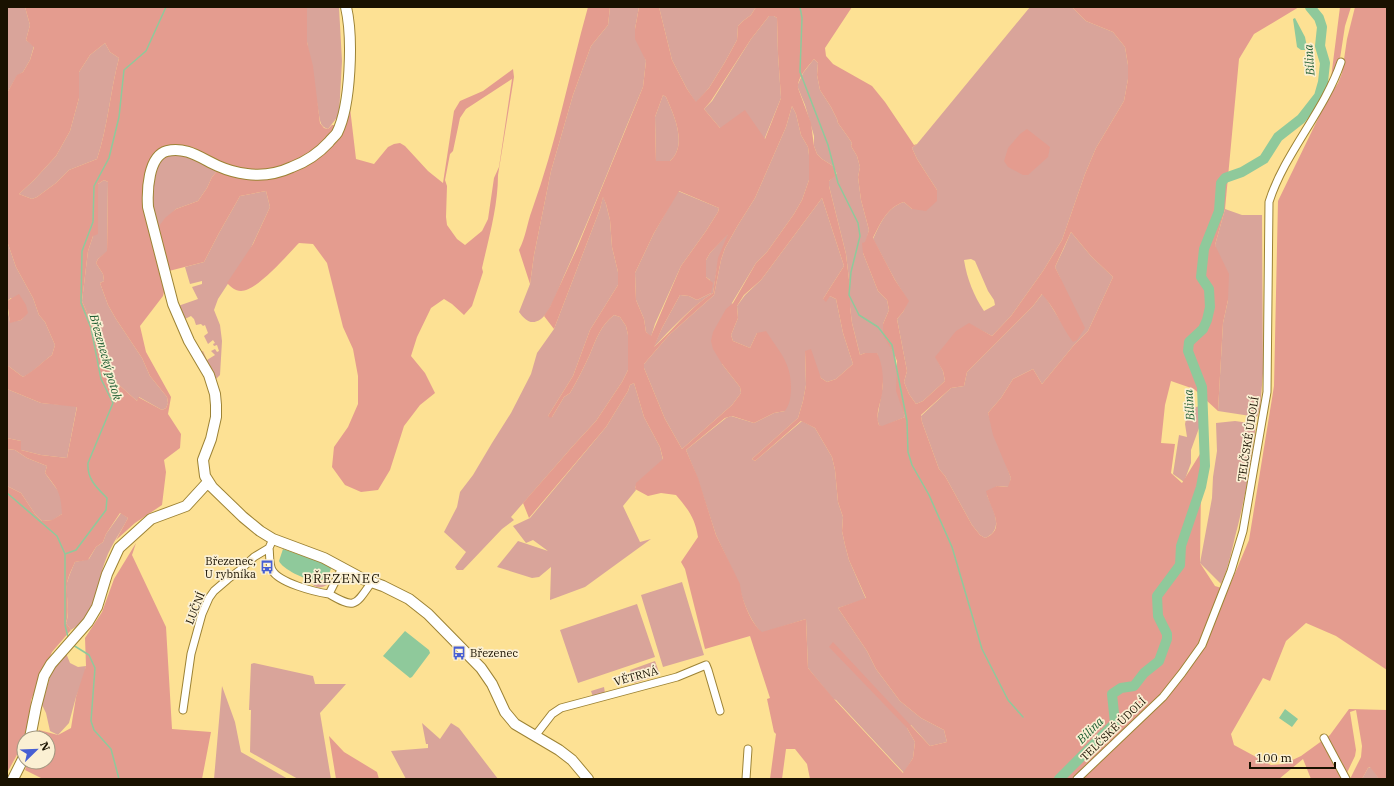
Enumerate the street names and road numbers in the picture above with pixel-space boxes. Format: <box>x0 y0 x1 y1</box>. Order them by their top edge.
street label: TELČSKÉ ÚDOLÍ <box>1234 395 1262 482</box>
street label: LUČNÍ <box>182 590 208 626</box>
street label: VĚTRNÁ <box>612 663 660 689</box>
street label: TELČSKÉ ÚDOLÍ <box>1077 694 1149 764</box>

